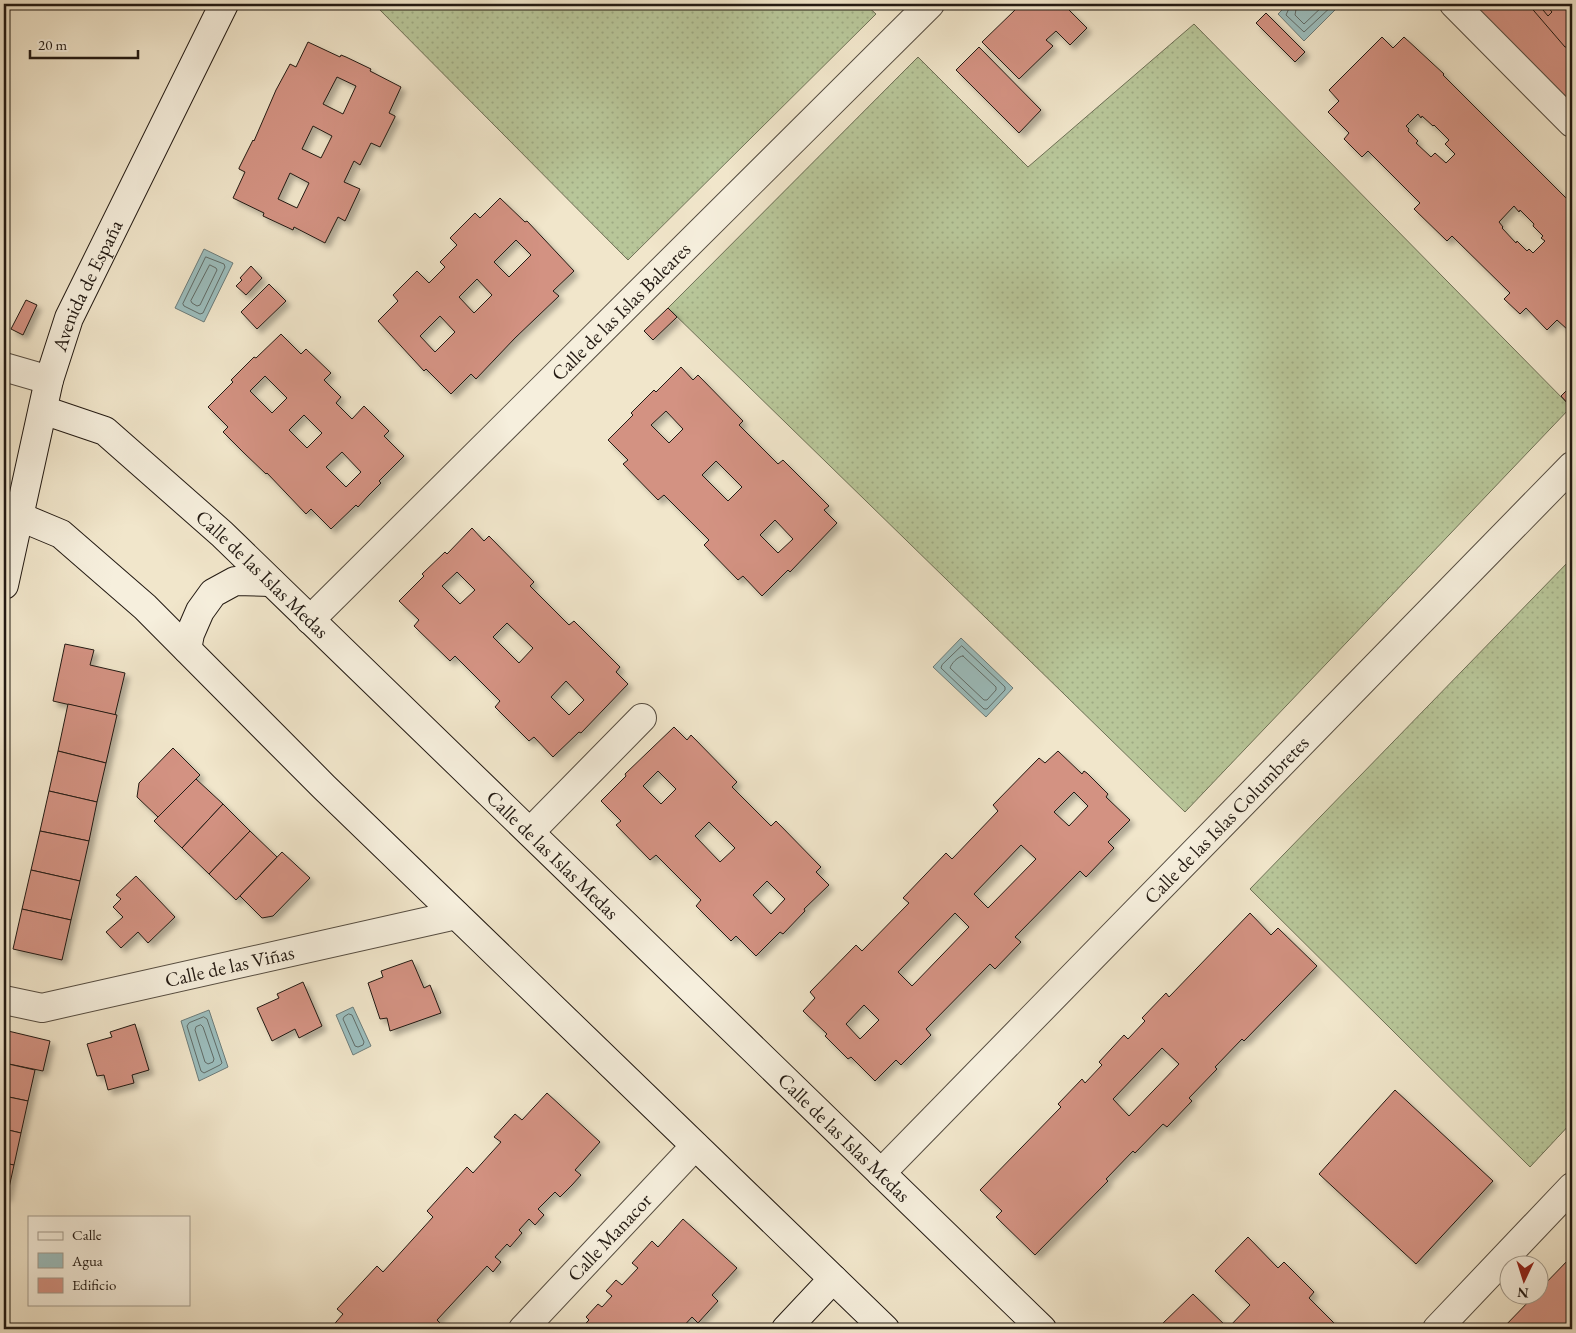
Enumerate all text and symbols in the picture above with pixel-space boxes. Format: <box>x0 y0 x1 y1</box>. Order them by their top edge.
scale bar <box>30 28 138 60</box>
text: 20 m <box>38 35 67 54</box>
street label: Avenida de España <box>46 215 129 355</box>
street label: Calle de las Islas Baleares <box>545 236 696 386</box>
street label: Calle de las Islas Medas <box>190 504 335 644</box>
street label: Calle de las Islas Columbretes <box>1138 730 1314 909</box>
street label: Calle de las Islas Medas <box>481 784 625 925</box>
street label: Calle de las Viñas <box>162 939 297 993</box>
street label: Calle de las Islas Medas <box>772 1067 916 1208</box>
street label: Calle Manacor <box>561 1187 657 1287</box>
legend <box>28 1216 190 1306</box>
text: Calle <box>72 1225 102 1244</box>
text: Agua <box>71 1251 103 1270</box>
north arrow <box>1498 1256 1548 1306</box>
text: Edificio <box>72 1275 116 1294</box>
text: N <box>1516 1284 1529 1302</box>

